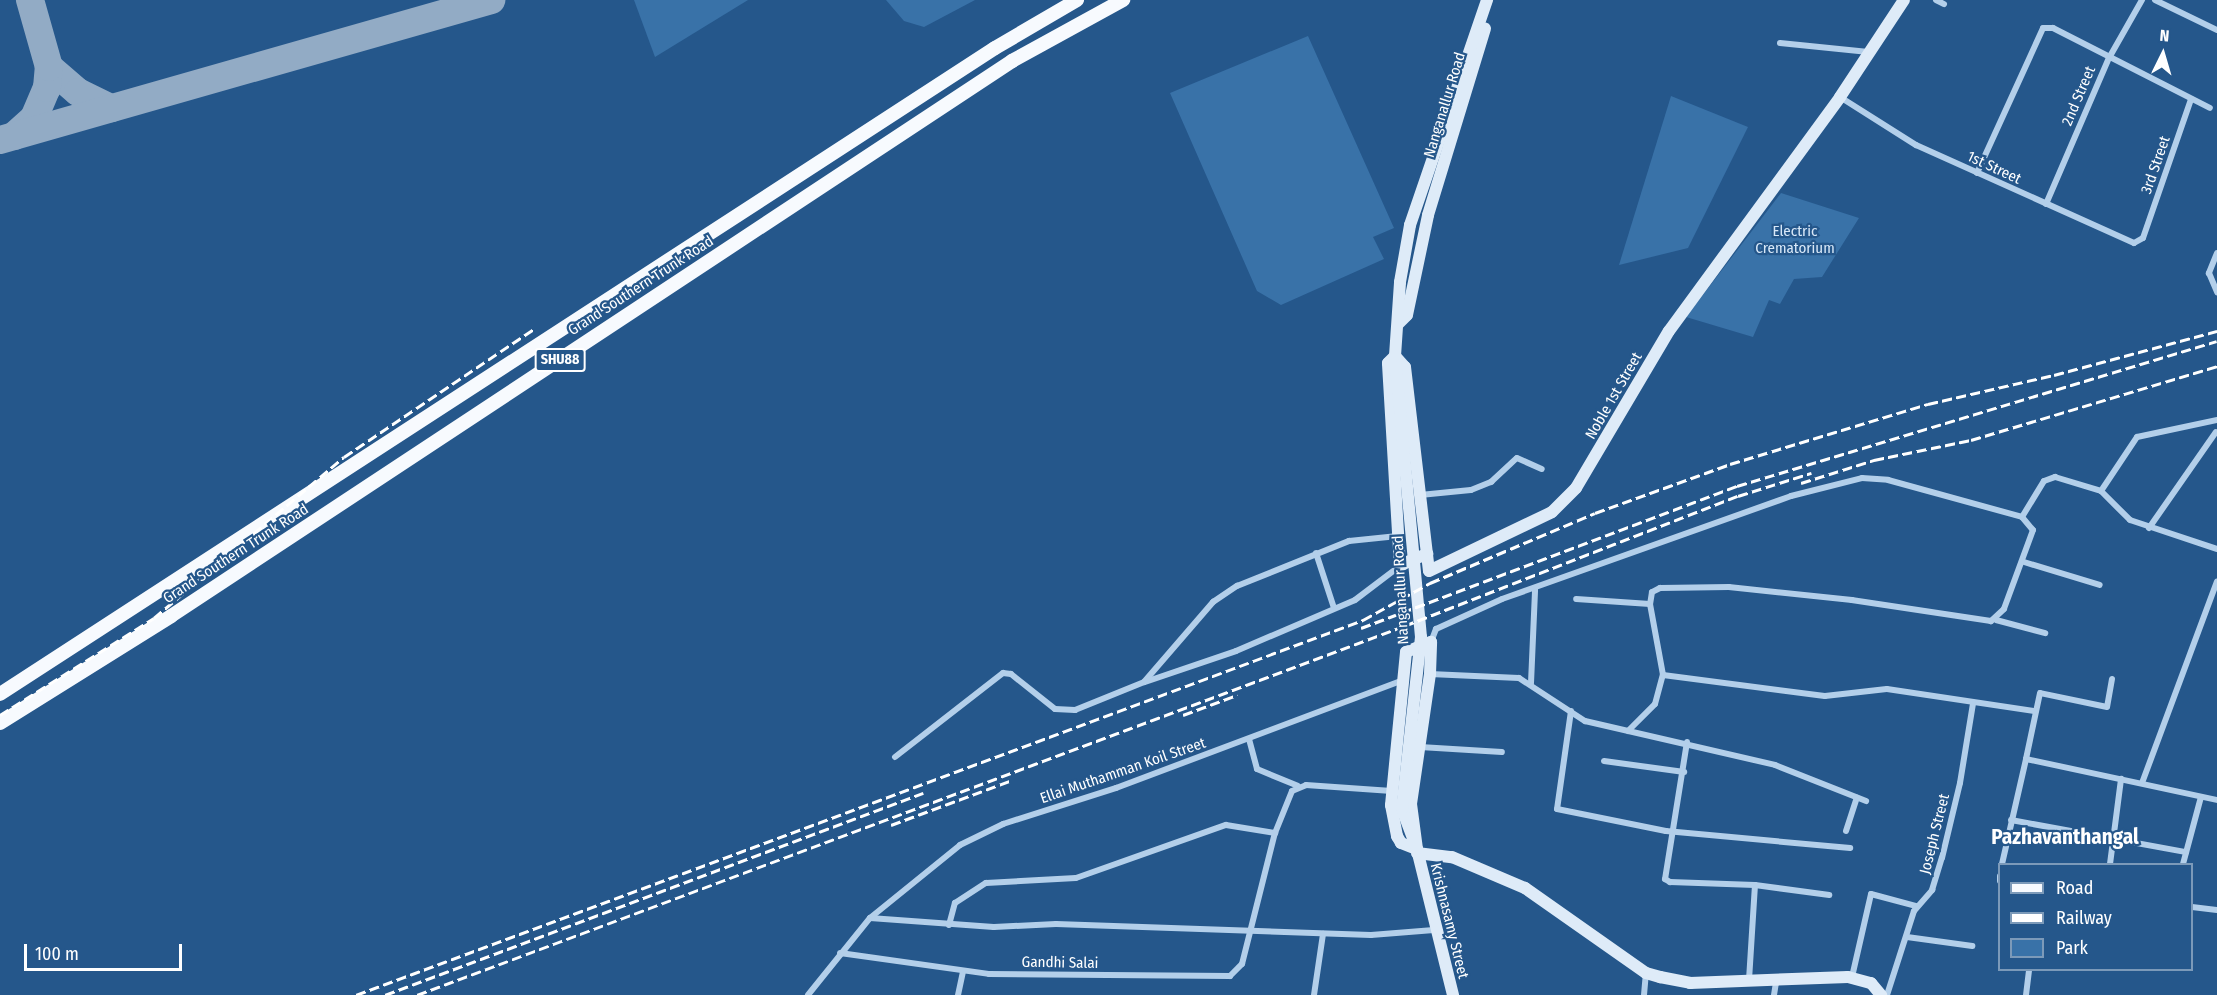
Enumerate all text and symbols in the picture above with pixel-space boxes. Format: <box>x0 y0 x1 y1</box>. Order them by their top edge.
north arrow <box>2133 24 2193 84</box>
text: N <box>2159 26 2170 45</box>
street label: Nanganallur Road <box>1420 50 1470 160</box>
street label: 2nd Street <box>2058 64 2100 128</box>
street label: 3rd Street <box>2138 134 2174 196</box>
street label: 1st Street <box>1964 148 2024 188</box>
park label: Electric Crematorium <box>1755 222 1835 257</box>
street label: Grand Southern Trunk Road <box>565 232 717 340</box>
road number: SHU88 <box>534 349 586 371</box>
street label: Noble 1st Street <box>1582 349 1646 443</box>
street label: Grand Southern Trunk Road <box>160 500 312 608</box>
street label: Nanganallur Road <box>1389 535 1413 645</box>
street label: Ellai Muthamman Koil Street <box>1038 734 1208 808</box>
street label: Joseph Street <box>1916 792 1954 876</box>
district label: Pazhavanthangal <box>1991 824 2139 850</box>
street label: Krishnasamy Street <box>1426 861 1472 981</box>
legend <box>1998 863 2193 971</box>
text: Road <box>2056 877 2093 899</box>
text: Railway <box>2056 907 2112 929</box>
scale bar <box>27 932 184 970</box>
text: Park <box>2056 937 2088 959</box>
text: 100 m <box>35 943 79 965</box>
street label: Gandhi Salai <box>1021 953 1099 973</box>

